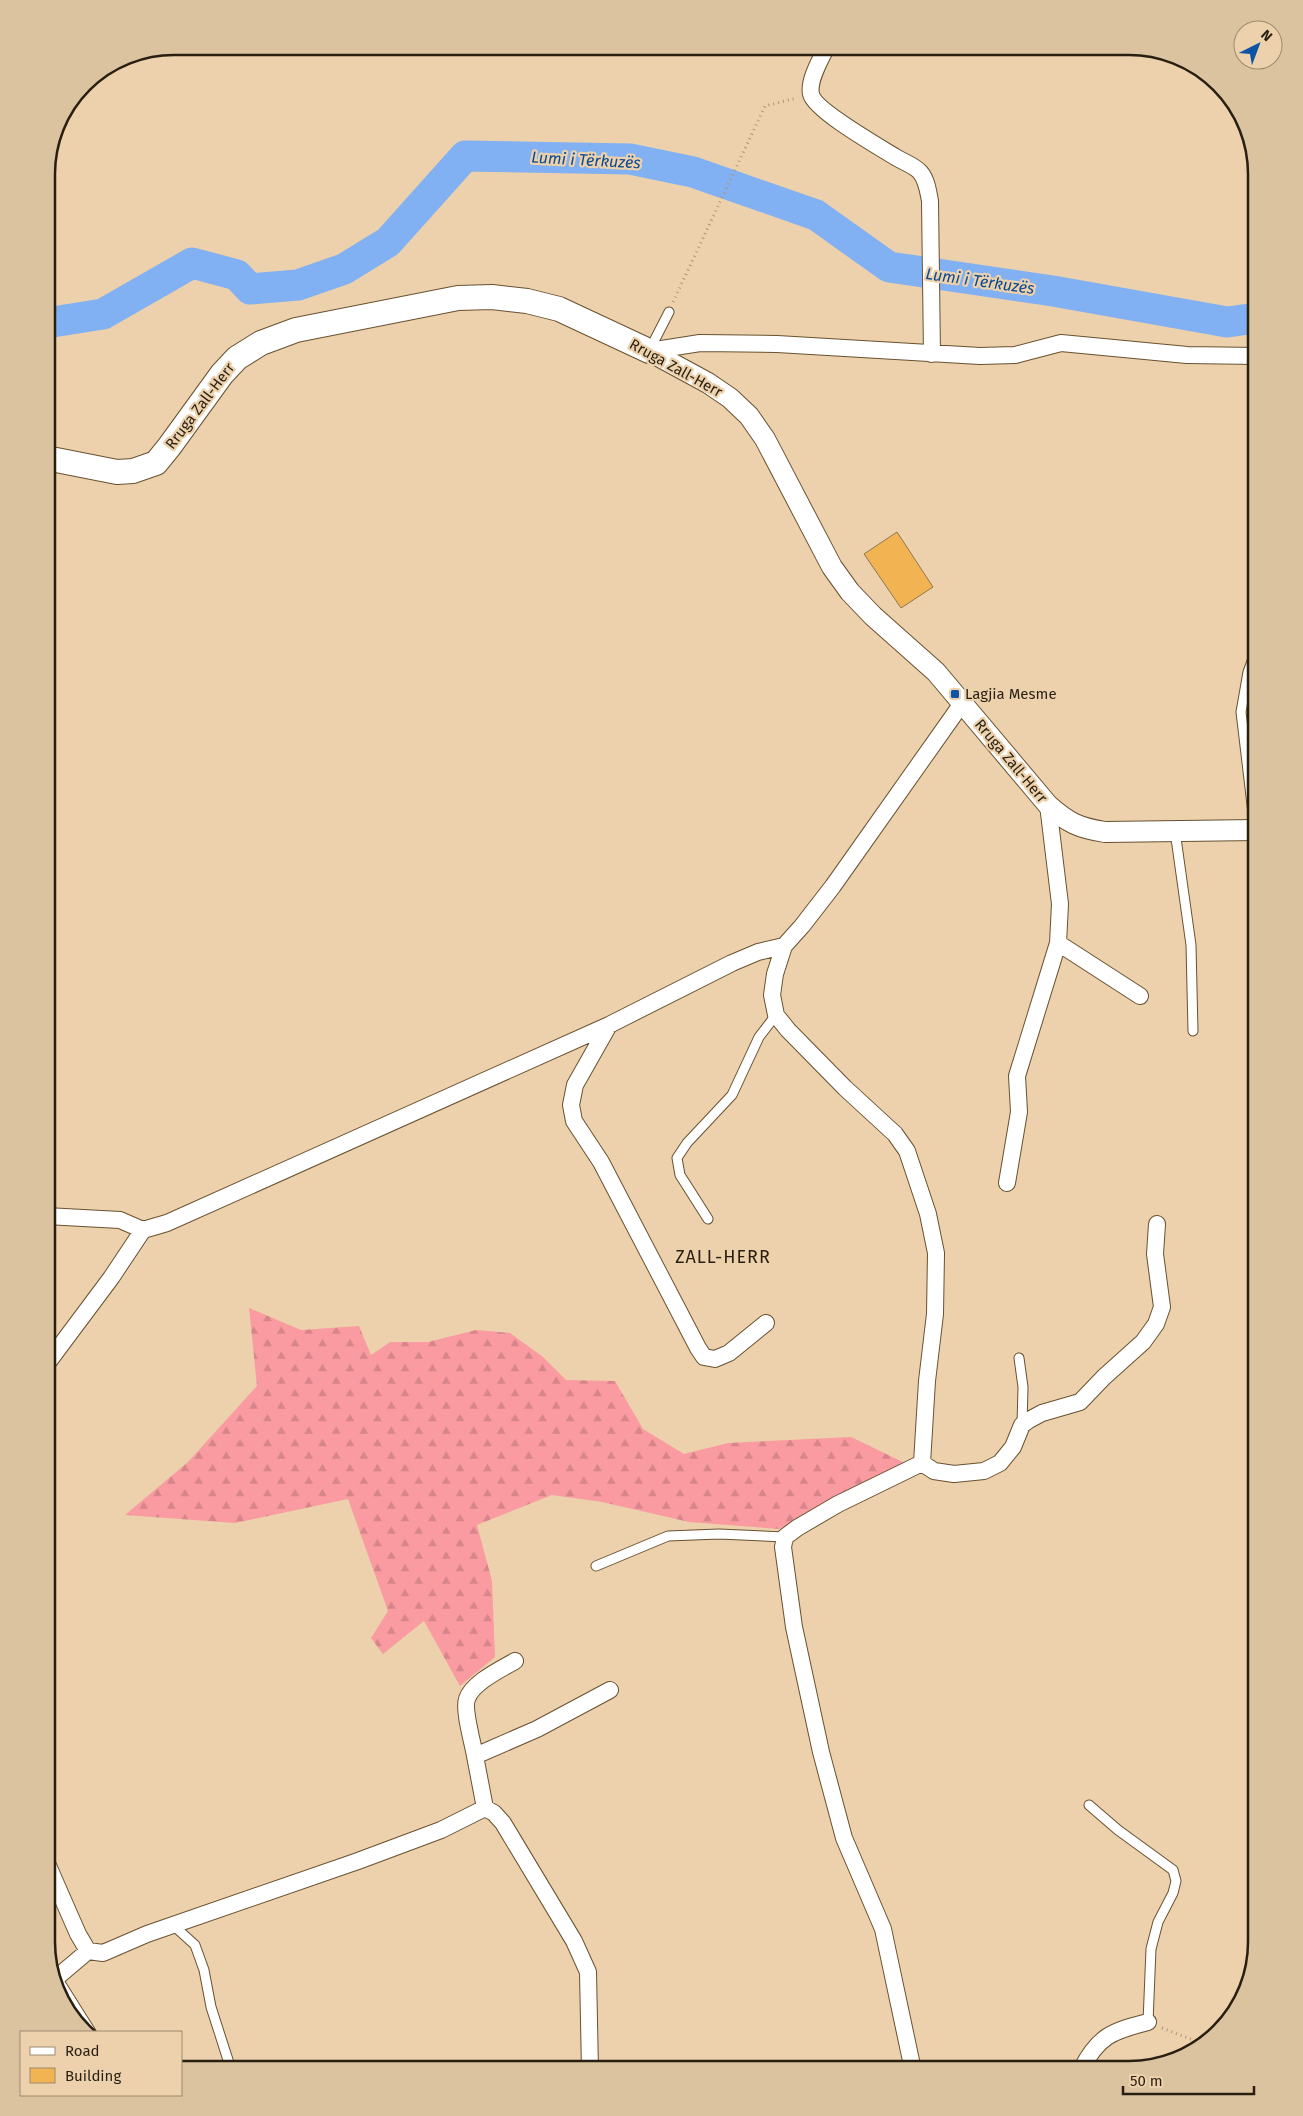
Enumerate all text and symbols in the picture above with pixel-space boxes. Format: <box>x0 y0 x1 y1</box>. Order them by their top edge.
north arrow <box>1233 20 1283 70</box>
text: N <box>1257 26 1276 45</box>
water label: Lumi i Tërkuzës <box>531 148 641 172</box>
water label: Lumi i Tërkuzës <box>924 264 1036 298</box>
street label: Rruga Zall-Herr <box>626 335 726 401</box>
street label: Rruga Zall-Herr <box>162 359 238 453</box>
place label: Lagjia Mesme <box>965 685 1057 703</box>
marker: Lagjia Mesme <box>949 688 961 700</box>
street label: Rruga Zall-Herr <box>971 716 1051 807</box>
district label: ZALL-HERR <box>675 1246 771 1268</box>
legend <box>20 2031 182 2096</box>
text: Road <box>65 2042 100 2060</box>
scale bar <box>1123 2064 1254 2096</box>
text: Building <box>65 2067 121 2085</box>
text: 50 m <box>1130 2072 1163 2090</box>

